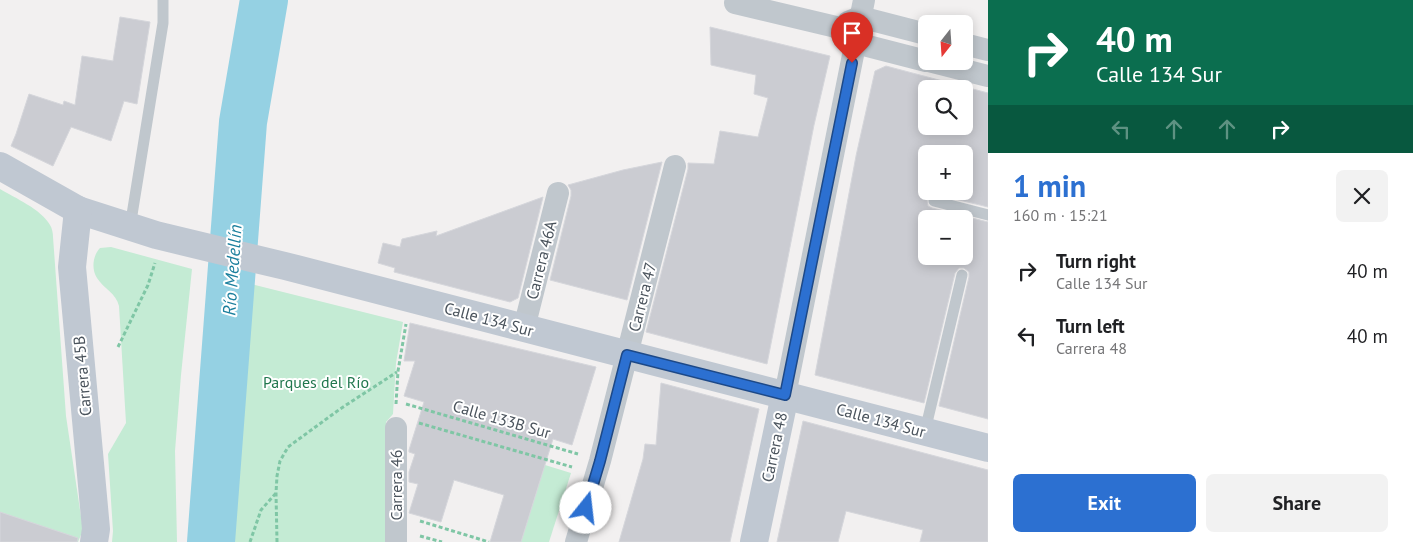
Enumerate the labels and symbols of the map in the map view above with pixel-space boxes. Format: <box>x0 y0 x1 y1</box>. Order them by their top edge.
pin <box>831 12 873 63</box>
north arrow <box>918 15 972 70</box>
street label: Carrera 46A <box>522 218 561 301</box>
water label: Río Medellín <box>217 224 247 316</box>
street label: Carrera 47 <box>624 260 660 334</box>
street label: Calle 134 Sur <box>442 297 536 341</box>
street label: Carrera 45B <box>69 335 95 417</box>
park label: Parques del Río <box>263 372 369 392</box>
street label: Calle 133B Sur <box>451 395 554 443</box>
street label: Calle 134 Sur <box>834 398 928 442</box>
street label: Carrera 48 <box>757 410 791 484</box>
street label: Carrera 46 <box>386 450 406 520</box>
position arrow <box>559 481 611 533</box>

